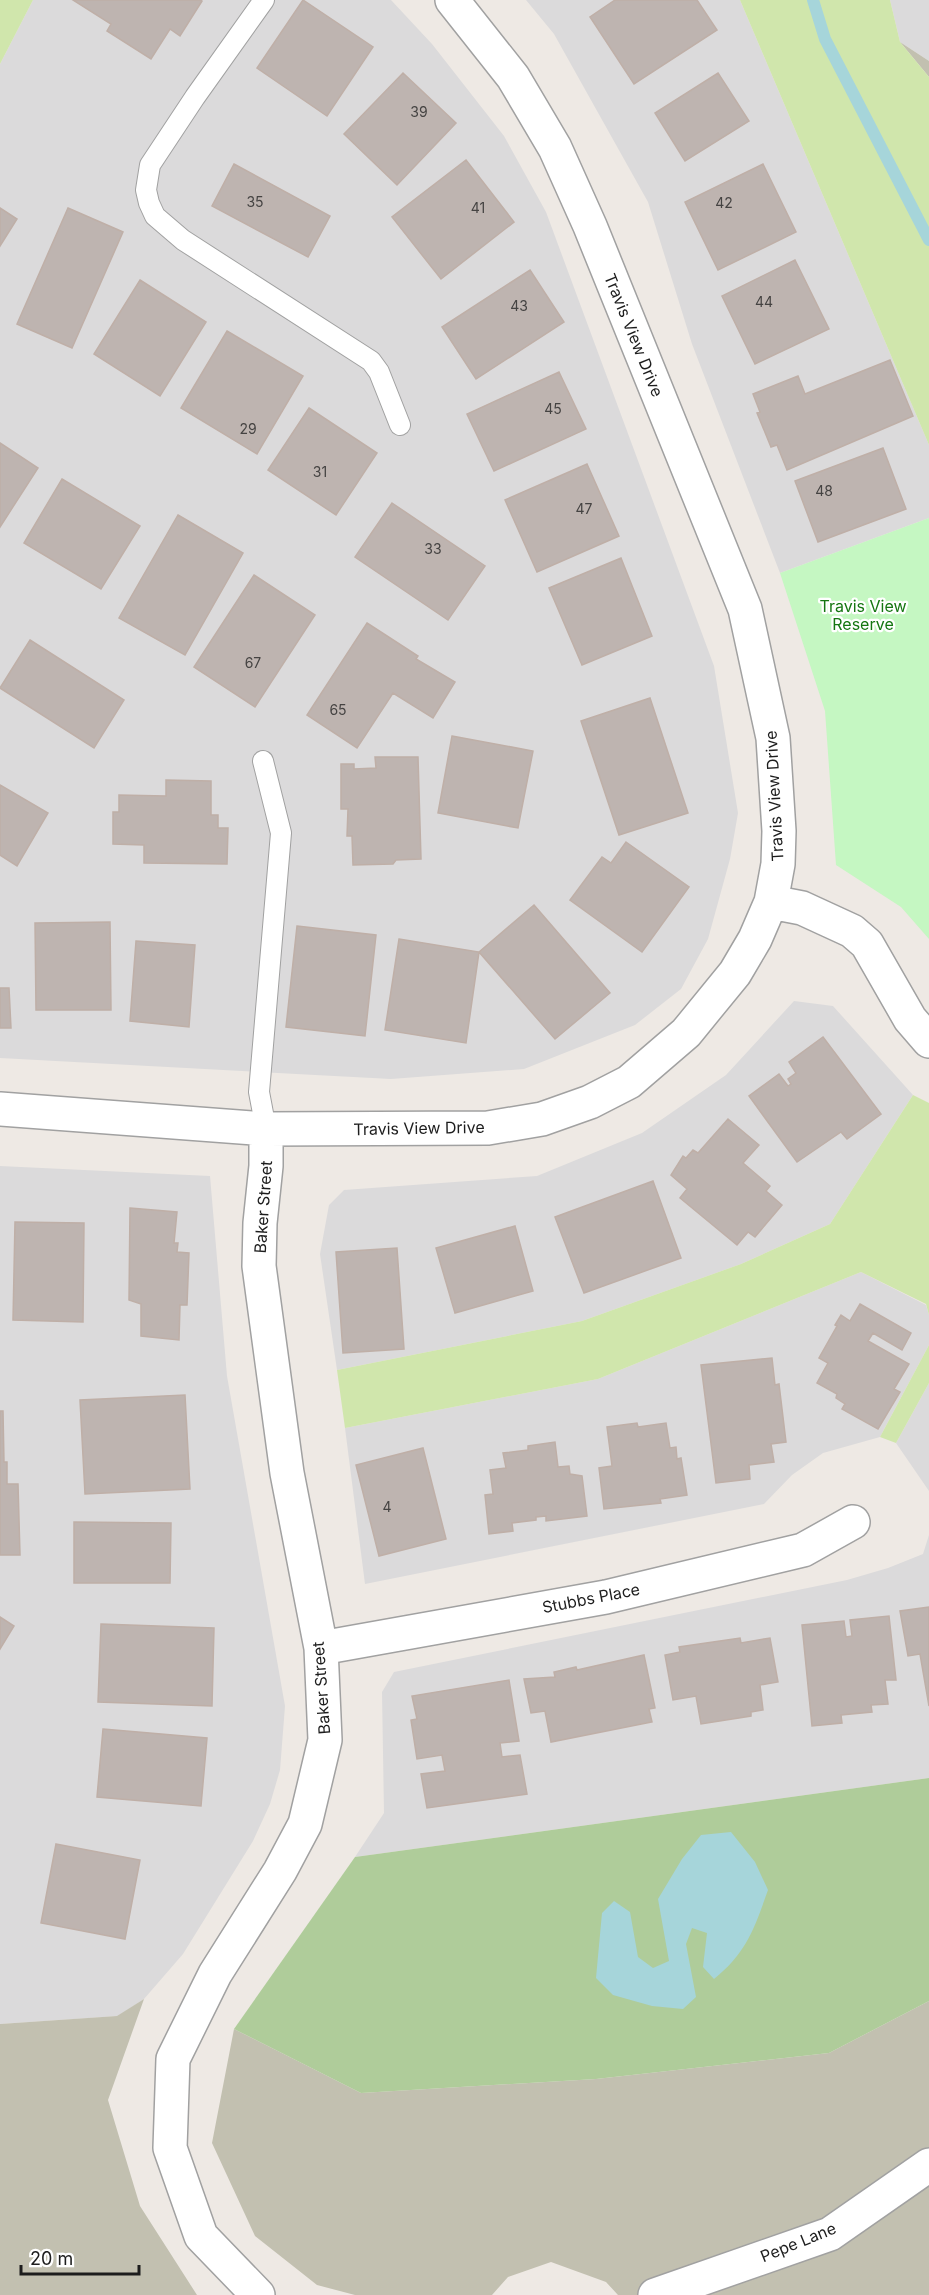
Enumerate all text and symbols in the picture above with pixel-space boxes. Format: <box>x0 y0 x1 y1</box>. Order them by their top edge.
house number: 39 <box>410 103 428 120</box>
house number: 35 <box>246 193 264 210</box>
house number: 42 <box>715 194 733 211</box>
house number: 41 <box>471 199 485 216</box>
street label: Travis View Drive <box>600 270 668 400</box>
house number: 44 <box>755 293 773 310</box>
house number: 43 <box>510 297 528 314</box>
house number: 45 <box>544 400 562 417</box>
house number: 29 <box>239 420 257 437</box>
house number: 31 <box>313 463 327 480</box>
house number: 48 <box>815 482 833 499</box>
house number: 47 <box>576 500 593 517</box>
house number: 33 <box>424 540 442 557</box>
park label: Travis View Reserve <box>819 596 907 634</box>
house number: 67 <box>245 654 261 671</box>
house number: 65 <box>329 701 347 718</box>
street label: Travis View Drive <box>761 730 787 862</box>
street label: Travis View Drive <box>353 1117 485 1139</box>
street label: Baker Street <box>250 1160 276 1254</box>
house number: 4 <box>382 1498 392 1515</box>
street label: Stubbs Place <box>540 1579 642 1617</box>
street label: Baker Street <box>308 1641 334 1735</box>
street label: Pepe Lane <box>757 2218 839 2266</box>
scale bar <box>21 2238 140 2276</box>
text: 20 m <box>30 2248 73 2269</box>

